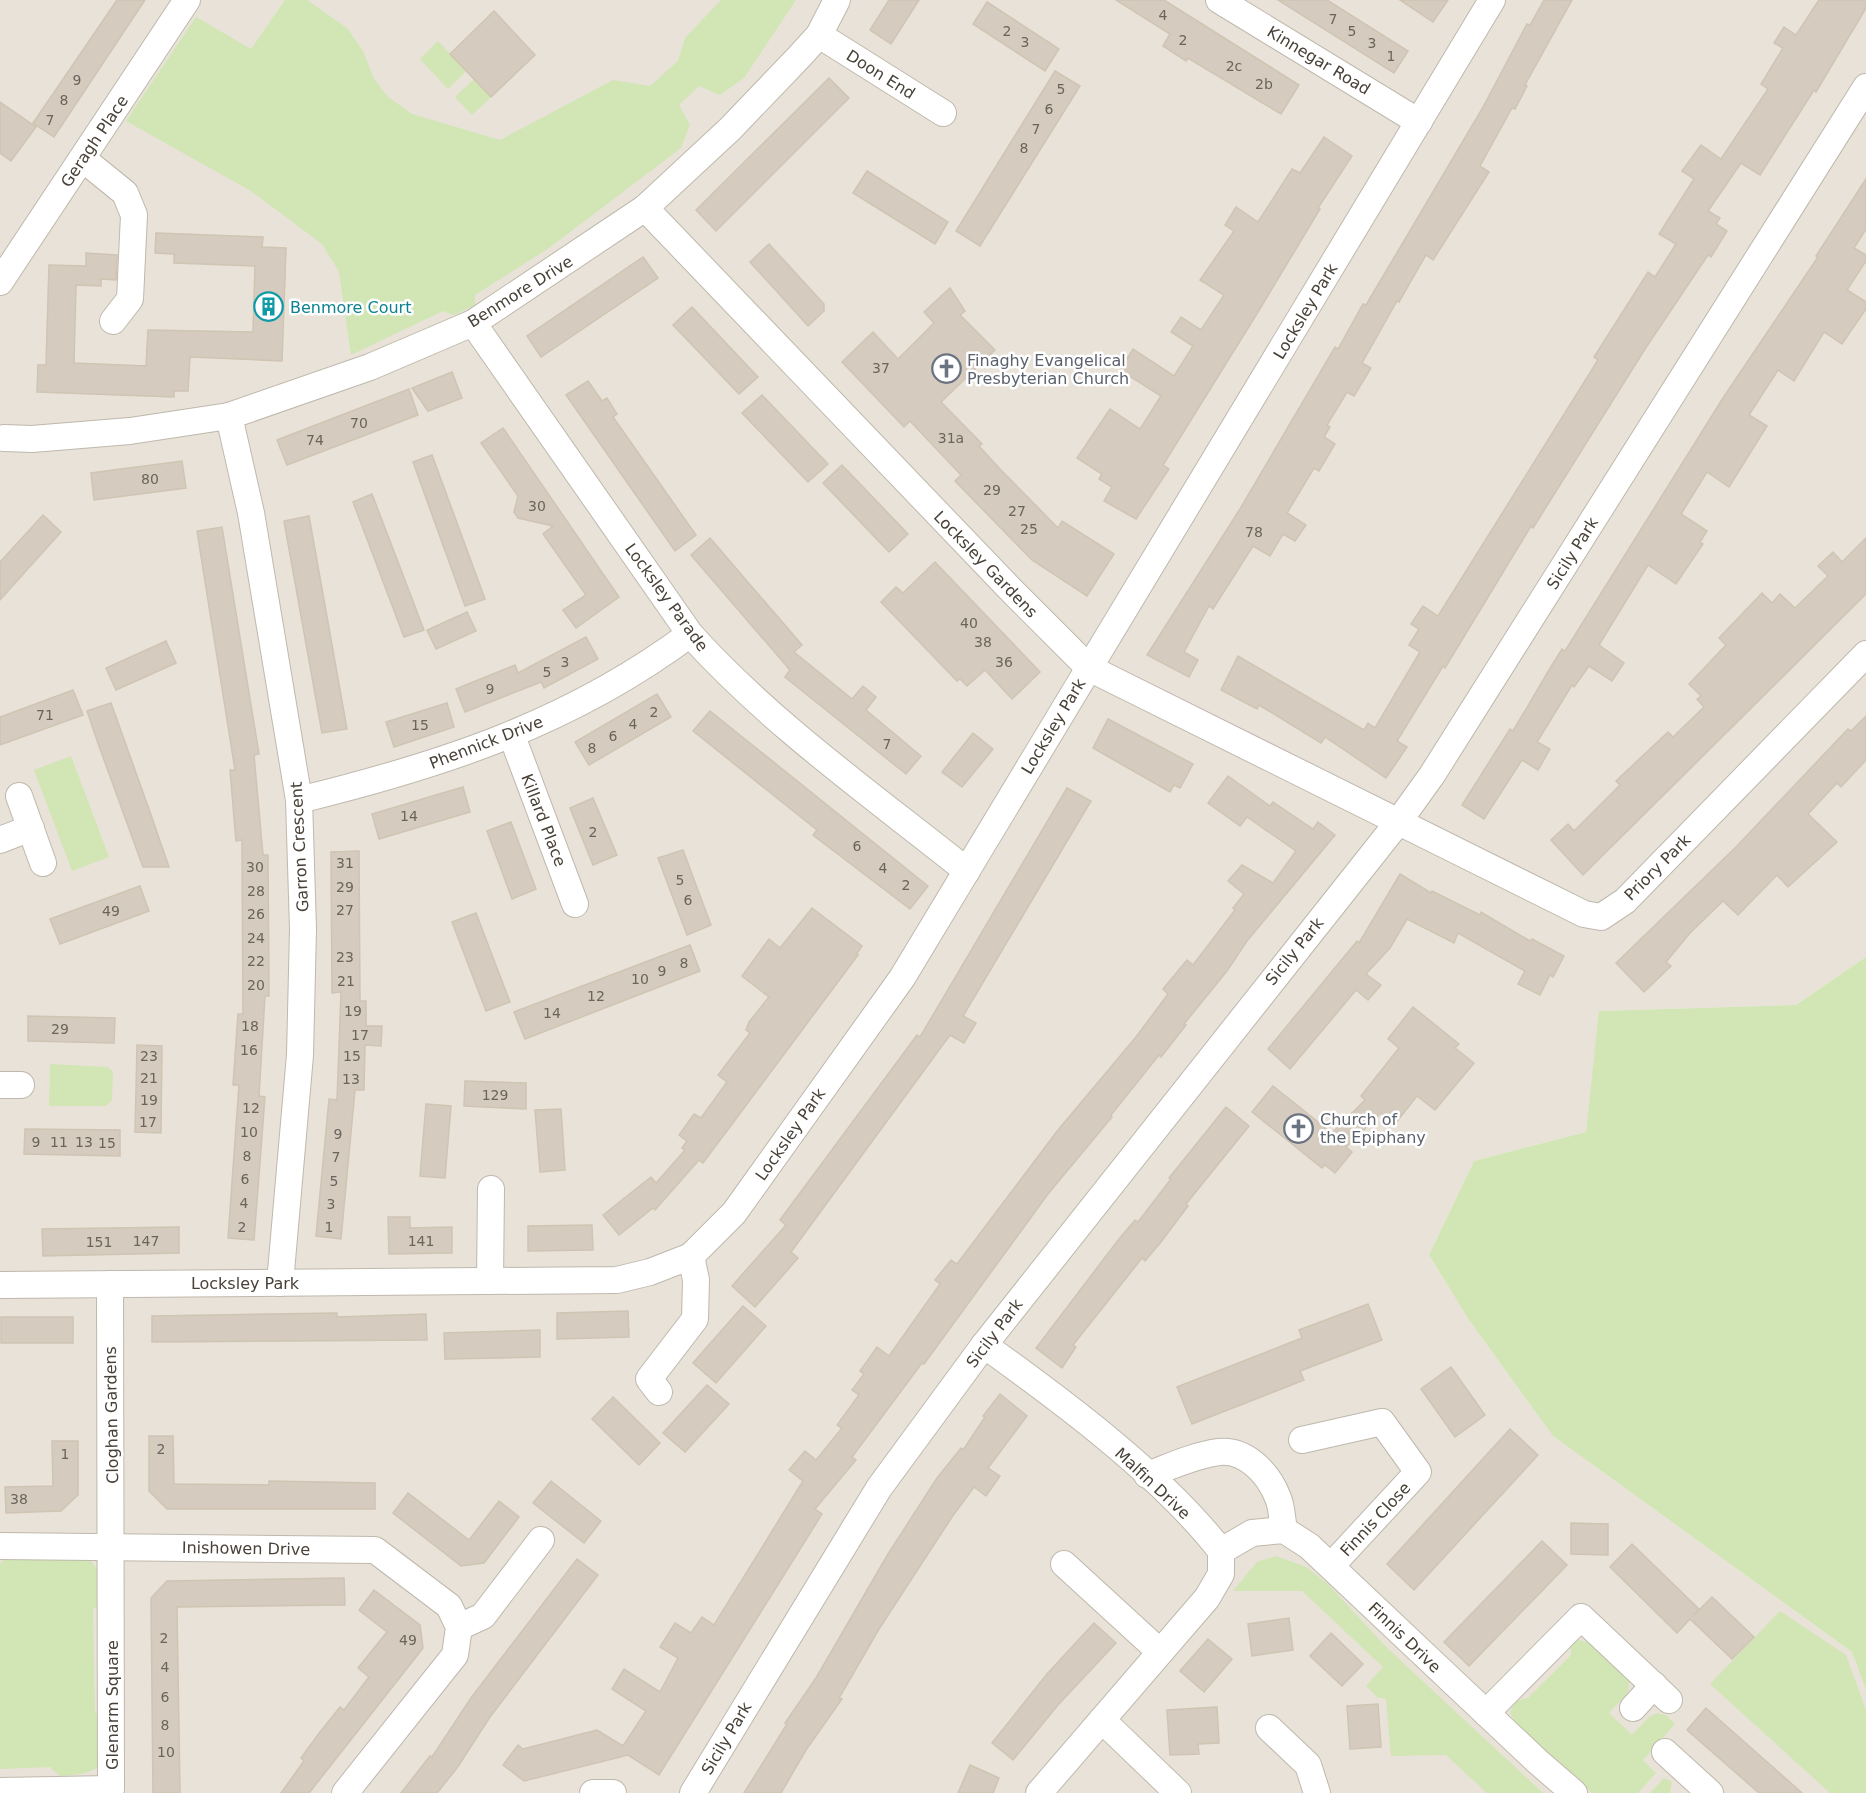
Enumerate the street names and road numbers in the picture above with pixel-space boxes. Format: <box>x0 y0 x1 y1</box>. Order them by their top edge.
street label: Kinnegar Road <box>1264 22 1374 99</box>
street label: Doon End <box>843 46 919 103</box>
street label: Geragh Place <box>57 92 132 191</box>
street label: Benmore Drive <box>464 252 576 331</box>
street label: Locksley Park <box>1269 259 1342 363</box>
street label: Locksley Gardens <box>930 507 1041 622</box>
street label: Sicily Park <box>1543 513 1602 593</box>
street label: Locksley Parade <box>621 540 712 655</box>
street label: Locksley Park <box>1017 674 1090 778</box>
street label: Phennick Drive <box>427 712 546 773</box>
street label: Killard Place <box>517 771 570 869</box>
street label: Garron Crescent <box>287 781 312 913</box>
street label: Priory Park <box>1620 830 1695 904</box>
street label: Sicily Park <box>1261 913 1328 989</box>
street label: Locksley Park <box>752 1084 830 1184</box>
street label: Locksley Park <box>191 1274 300 1293</box>
street label: Sicily Park <box>962 1294 1027 1372</box>
street label: Cloghan Gardens <box>101 1346 122 1484</box>
street label: Malfin Drive <box>1111 1444 1194 1523</box>
street label: Finnis Close <box>1336 1478 1414 1560</box>
street label: Inishowen Drive <box>182 1538 310 1559</box>
street label: Finnis Drive <box>1364 1598 1445 1677</box>
street label: Glenarm Square <box>103 1640 122 1770</box>
street label: Sicily Park <box>697 1698 756 1778</box>

